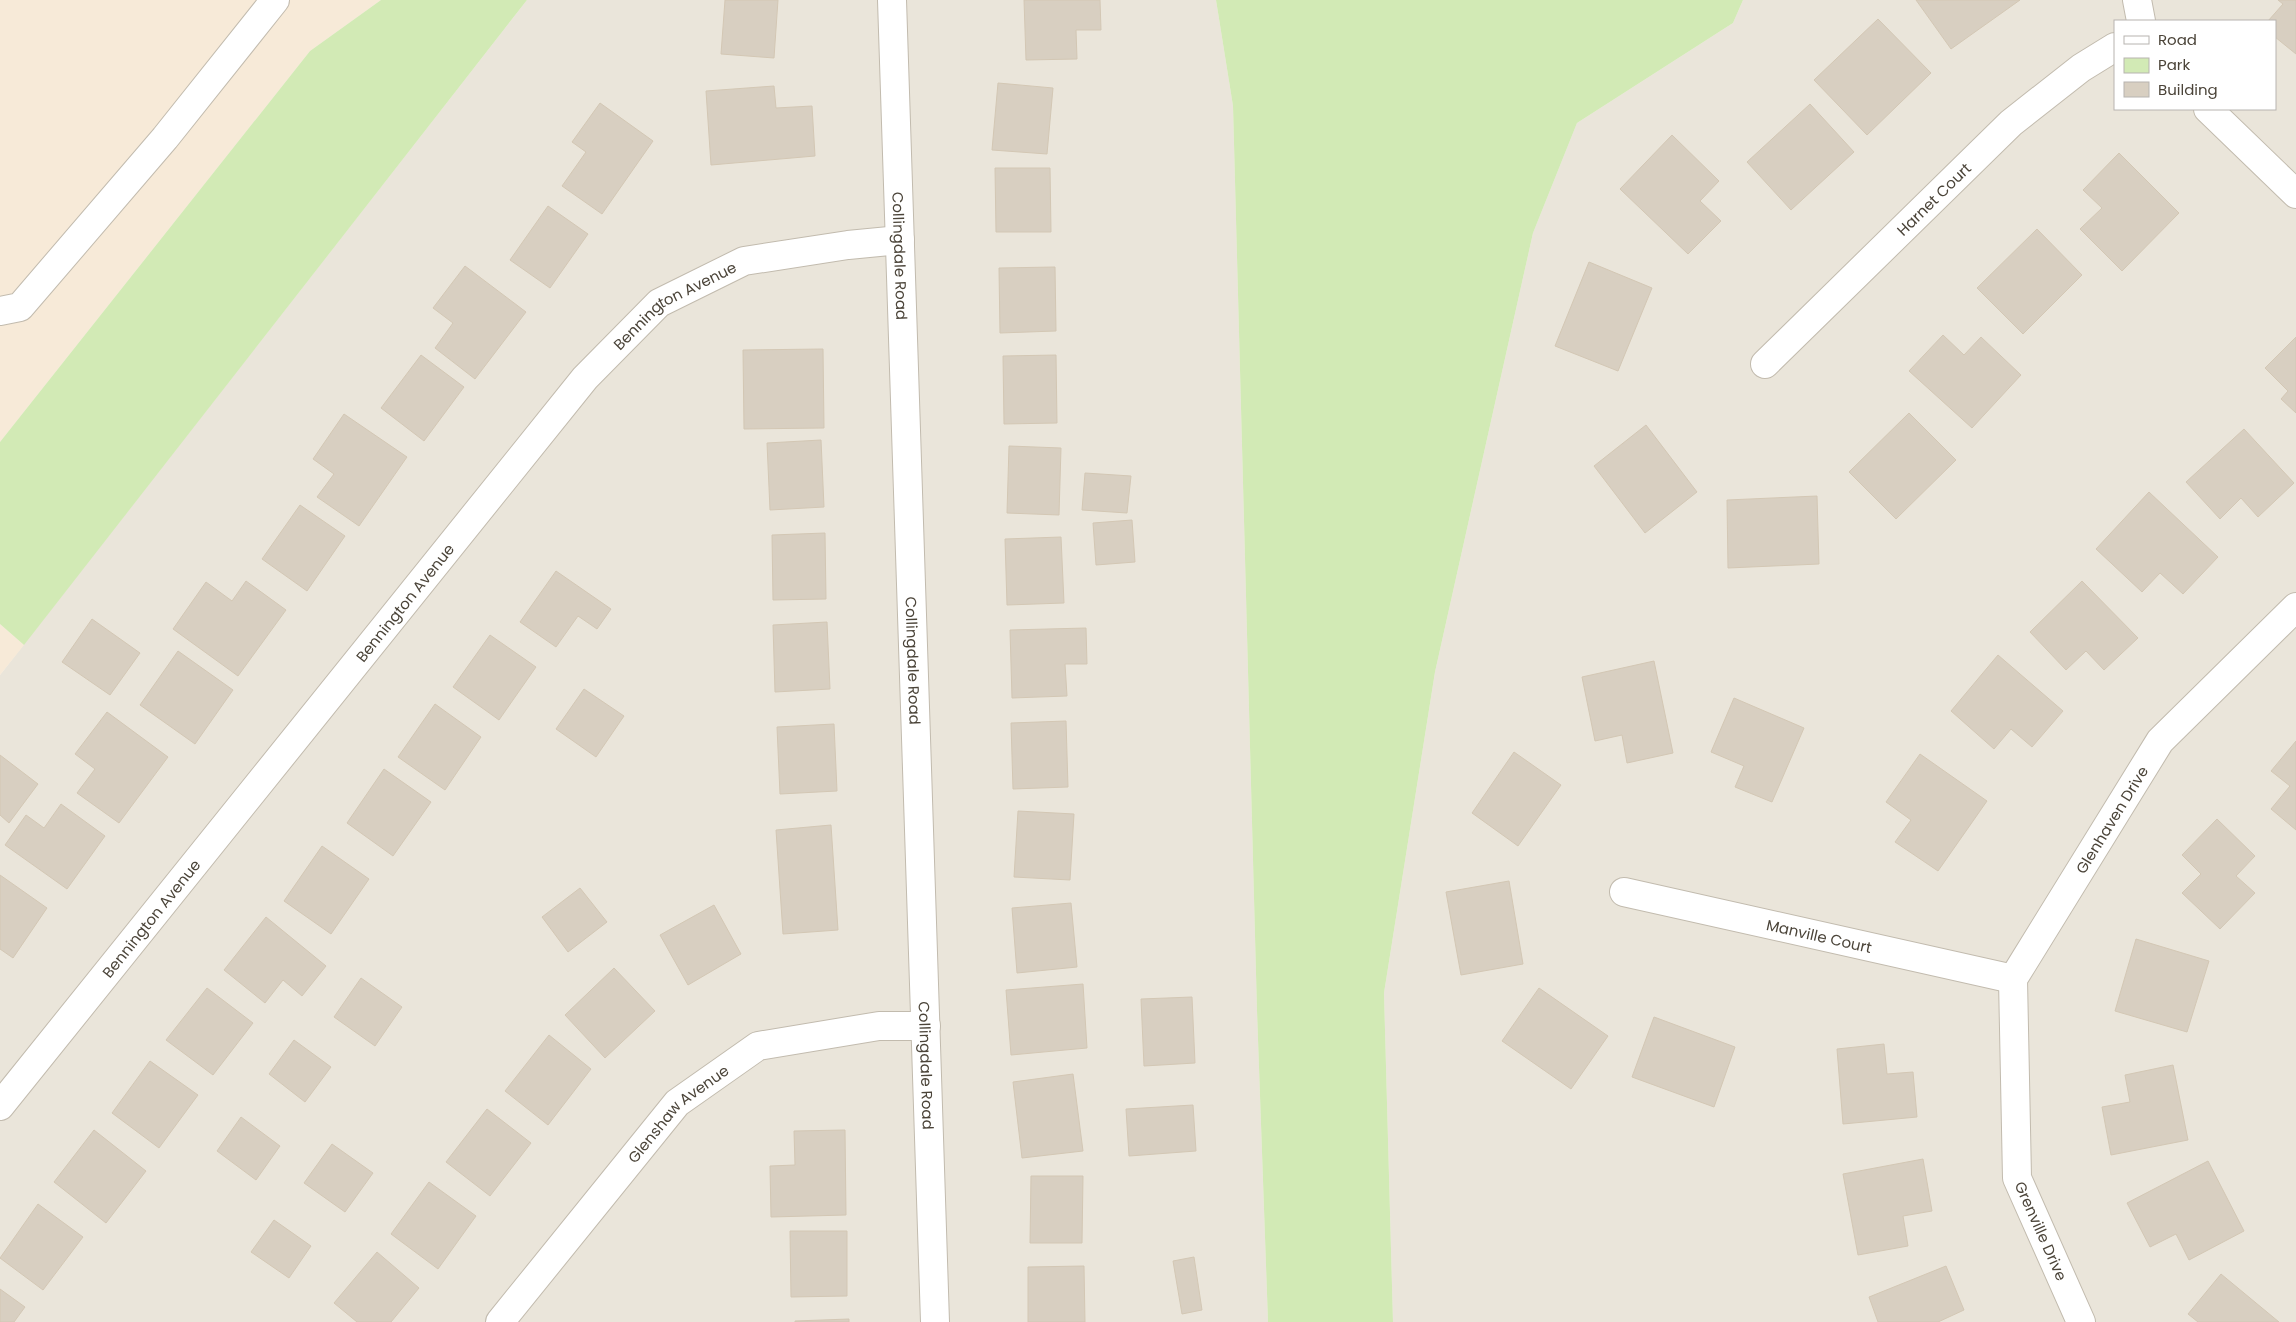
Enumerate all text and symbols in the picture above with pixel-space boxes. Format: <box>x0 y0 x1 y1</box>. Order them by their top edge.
legend <box>2114 20 2276 110</box>
text: Road <box>2158 29 2197 50</box>
text: Park <box>2158 54 2190 75</box>
text: Building <box>2158 79 2218 100</box>
street label: Harnet Court <box>1892 158 1975 240</box>
street label: Collingdale Road <box>888 191 913 320</box>
street label: Bennington Avenue <box>608 256 740 354</box>
street label: Bennington Avenue <box>351 539 459 666</box>
street label: Collingdale Road <box>901 596 926 725</box>
street label: Glenhaven Drive <box>2070 762 2153 877</box>
street label: Bennington Avenue <box>97 855 205 982</box>
street label: Manville Court <box>1764 914 1874 958</box>
street label: Collingdale Road <box>914 1001 939 1130</box>
street label: Glenshaw Avenue <box>622 1059 733 1167</box>
street label: Grenville Drive <box>2010 1178 2072 1284</box>

